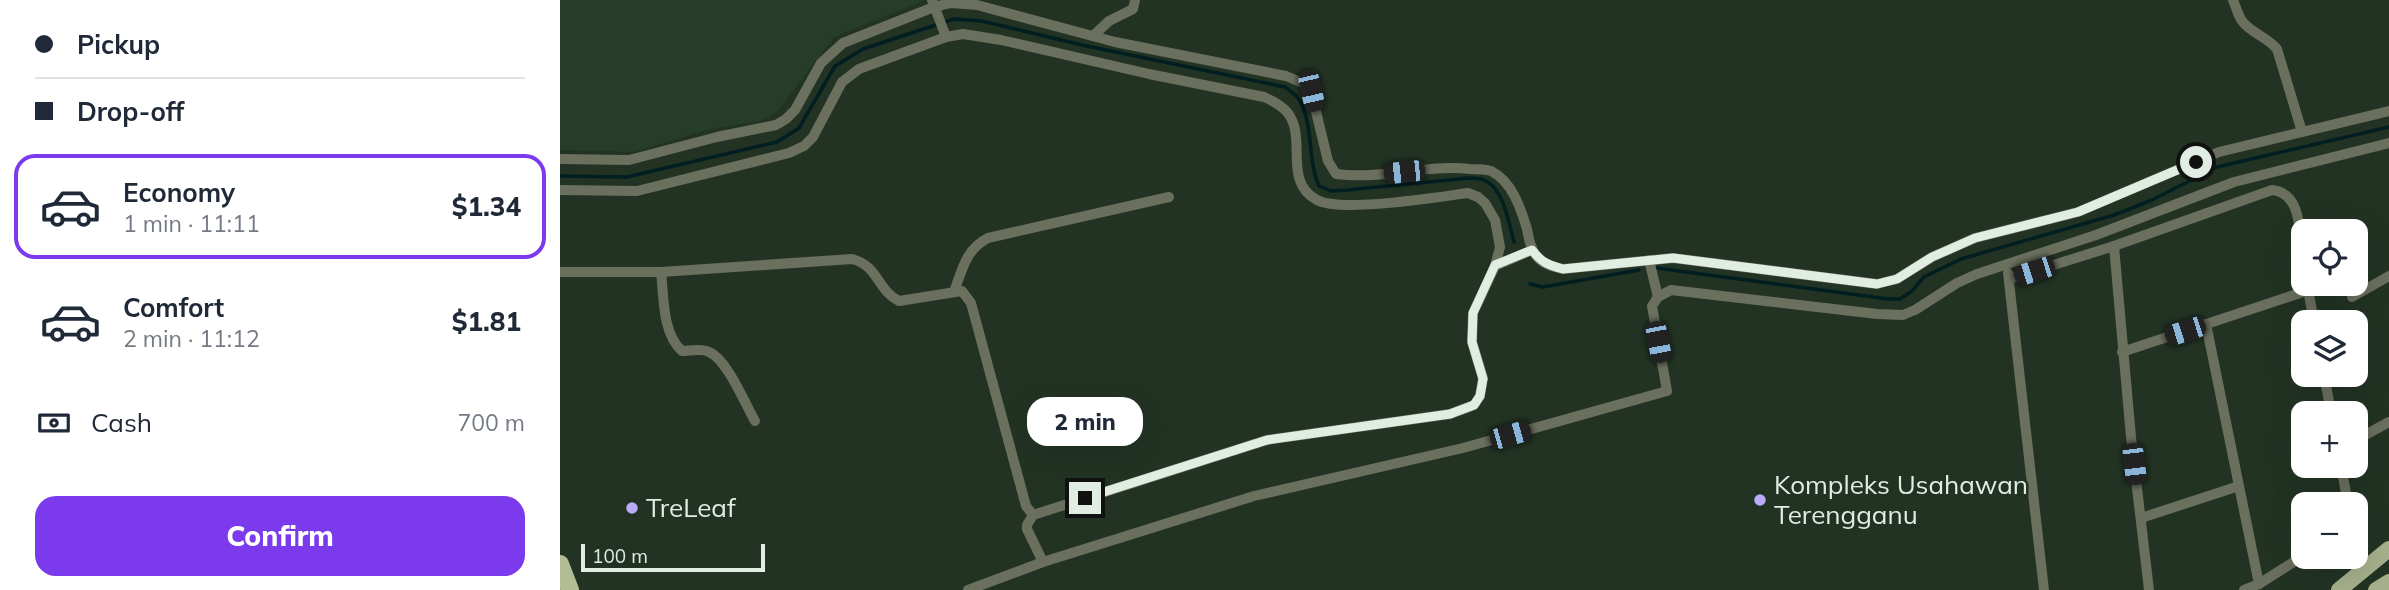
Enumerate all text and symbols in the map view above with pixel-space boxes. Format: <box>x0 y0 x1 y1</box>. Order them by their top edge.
text: Pickup <box>77 28 160 61</box>
car <box>1297 68 1326 114</box>
text: Drop-off <box>77 95 184 128</box>
route start <box>2180 146 2212 178</box>
car <box>1383 159 1426 185</box>
icon: car <box>39 175 102 238</box>
text: Economy <box>123 176 235 209</box>
text: $1.34 <box>452 190 521 223</box>
text: 1 min · 11:11 <box>123 209 260 238</box>
map controls <box>2291 219 2368 569</box>
button: locate <box>2291 219 2368 296</box>
car <box>2011 255 2058 287</box>
icon: car <box>39 290 102 353</box>
text: Comfort <box>123 291 224 324</box>
text: $1.81 <box>452 305 521 338</box>
button: layers <box>2291 310 2368 387</box>
car <box>2162 315 2209 347</box>
car <box>1644 319 1673 365</box>
text: 2 min · 11:12 <box>123 324 260 353</box>
callout: 2 min <box>1027 396 1143 446</box>
button: + <box>2291 401 2368 478</box>
icon: cash <box>35 404 73 442</box>
text: Cash <box>91 406 152 439</box>
text: 2 min <box>1054 407 1116 436</box>
text: 700 m <box>457 408 525 437</box>
car <box>1487 419 1534 451</box>
car <box>2122 442 2147 486</box>
place label: Kompleks Usahawan Terengganu <box>1774 468 2028 531</box>
route end <box>1069 482 1101 514</box>
place label: TreLeaf <box>646 491 737 524</box>
marker: Kompleks Usahawan Terengganu <box>1752 492 1768 508</box>
button: − <box>2291 492 2368 569</box>
button: Confirm <box>35 496 525 576</box>
marker: TreLeaf <box>624 500 640 516</box>
scale bar <box>581 541 765 573</box>
text: 100 m <box>592 544 648 568</box>

